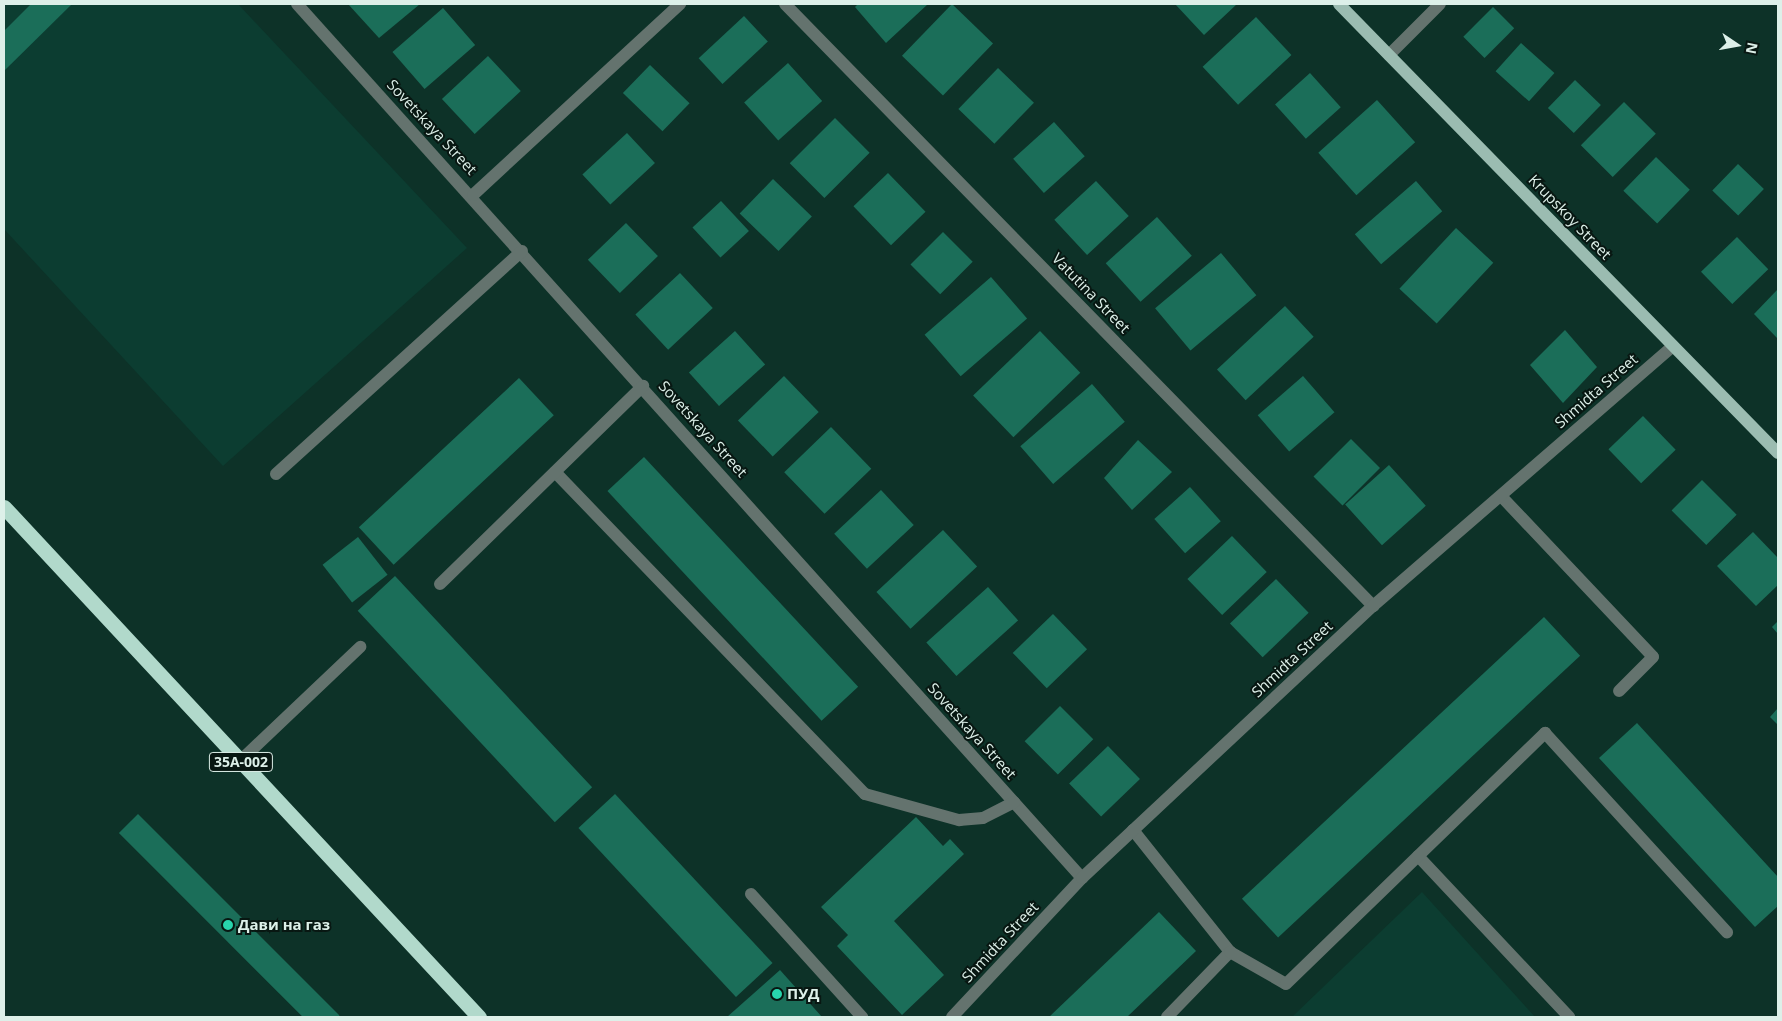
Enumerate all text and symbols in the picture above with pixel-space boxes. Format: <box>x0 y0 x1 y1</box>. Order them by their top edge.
north arrow <box>1712 20 1762 70</box>
text: N <box>1742 41 1763 56</box>
street label: Sovetskaya Street <box>383 76 481 178</box>
street label: Krupskoy Street <box>1525 171 1615 263</box>
street label: Vatutina Street <box>1048 249 1134 337</box>
street label: Shmidta Street <box>1551 350 1641 432</box>
street label: Sovetskaya Street <box>655 377 751 481</box>
street label: Shmidta Street <box>1248 617 1336 701</box>
street label: Sovetskaya Street <box>924 679 1020 783</box>
road number: 35А-002 <box>208 750 274 774</box>
street label: Shmidta Street <box>958 898 1042 986</box>
place label: Дави на газ <box>238 916 330 934</box>
marker: Дави на газ <box>222 919 234 931</box>
place label: ПУД <box>787 985 820 1003</box>
marker: ПУД <box>771 988 783 1000</box>

